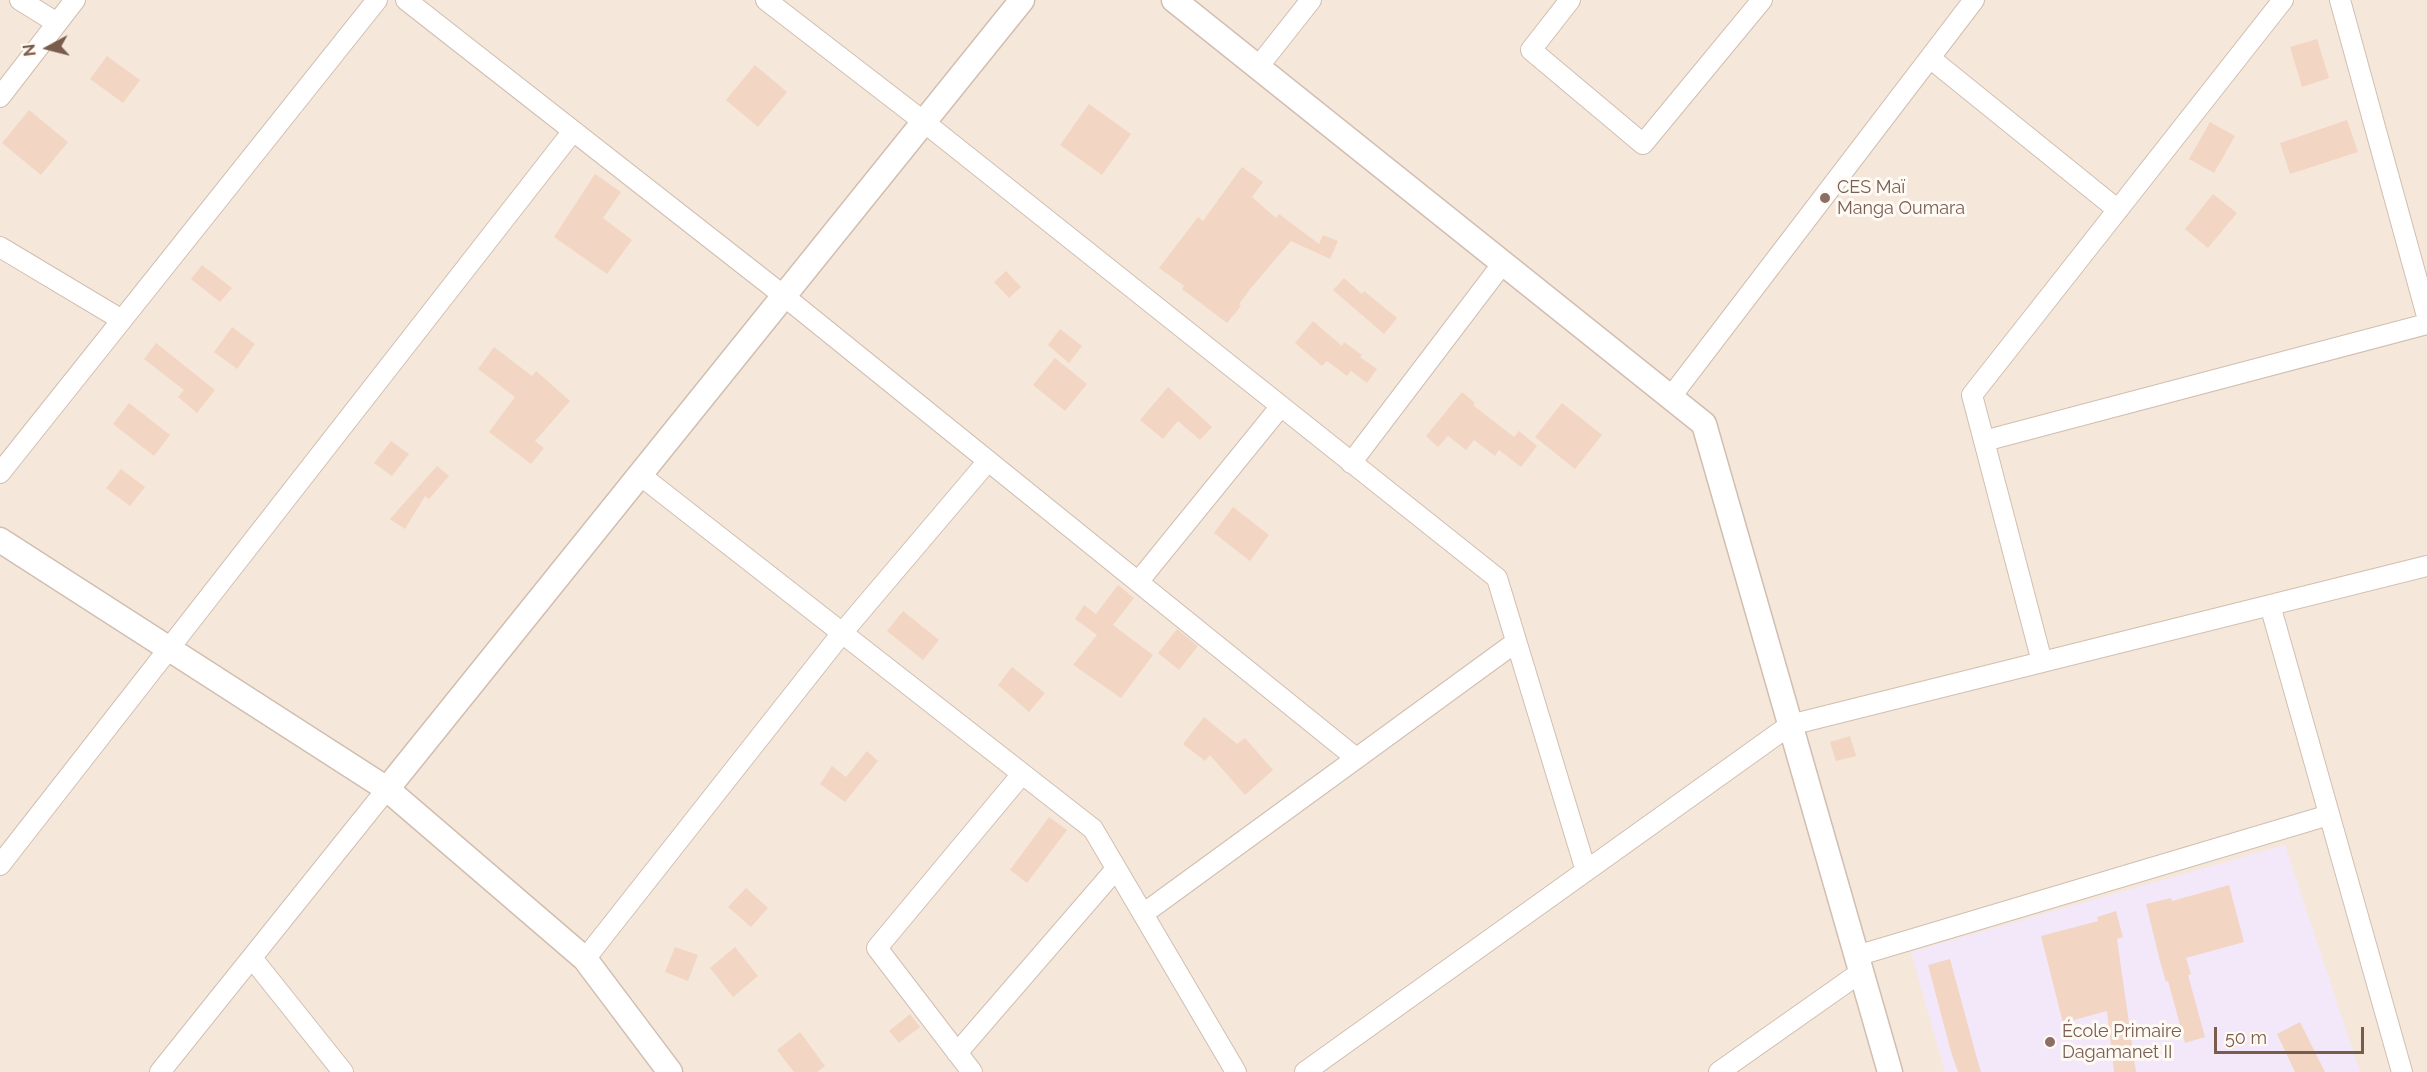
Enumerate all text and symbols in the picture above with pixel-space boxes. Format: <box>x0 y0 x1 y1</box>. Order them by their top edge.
north arrow <box>18 18 78 78</box>
text: N <box>19 43 40 57</box>
place label: CES Maï Manga Oumara <box>1837 177 1965 219</box>
marker: CES Maï Manga Oumara <box>1818 191 1832 205</box>
scale bar <box>2217 1015 2367 1053</box>
place label: École Primaire Dagamanet II <box>2062 1021 2182 1064</box>
text: 50 m <box>2225 1027 2267 1048</box>
marker: École Primaire Dagamanet II <box>2043 1035 2057 1049</box>

